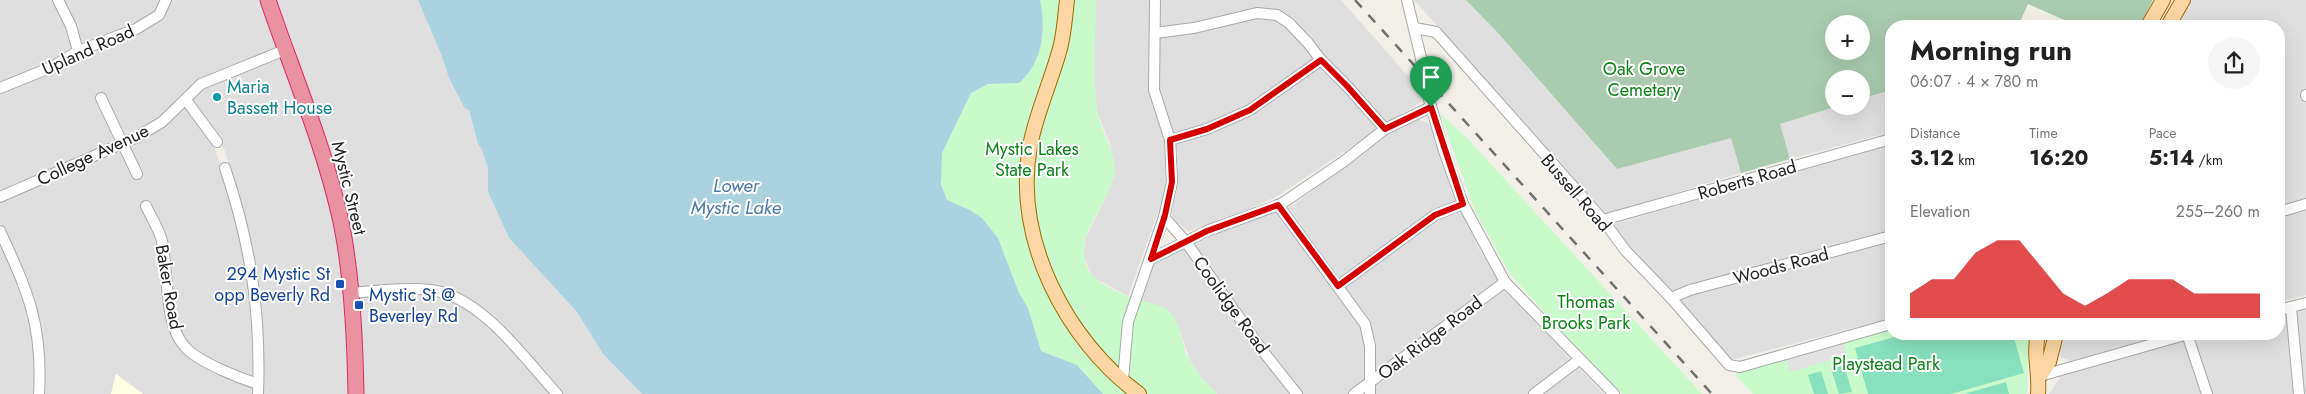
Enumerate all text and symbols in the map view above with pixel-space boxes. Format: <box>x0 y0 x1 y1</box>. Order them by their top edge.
map controls <box>1825 15 1870 115</box>
button: + <box>1825 15 1870 60</box>
street label: Upland Road <box>38 18 138 82</box>
text: Morning run <box>1910 30 2072 71</box>
button: share <box>2208 37 2260 89</box>
pin <box>1410 56 1452 107</box>
park label: Oak Grove Cemetery <box>1603 56 1685 103</box>
icon: arrive <box>1417 63 1445 91</box>
button: − <box>1825 70 1870 115</box>
text: 06:07 · 4 × 780 m <box>1910 70 2039 93</box>
place label: Maria Bassett House <box>227 74 332 121</box>
marker: Maria Bassett House <box>211 91 223 103</box>
street label: College Avenue <box>33 118 153 192</box>
text: Distance <box>1910 123 1960 143</box>
text: Time <box>2029 123 2058 143</box>
text: Pace <box>2149 123 2177 143</box>
park label: Mystic Lakes State Park <box>985 136 1079 183</box>
street label: Mystic Street <box>325 138 373 238</box>
text: 3.12 <box>1910 143 1954 173</box>
text: 16:20 <box>2029 143 2089 173</box>
text: 5:14 <box>2149 143 2194 173</box>
street label: Bussell Road <box>1535 148 1617 238</box>
text: km <box>1954 150 1975 170</box>
text: /km <box>2194 150 2223 170</box>
street label: Roberts Road <box>1695 154 1799 206</box>
water label: Lower Mystic Lake <box>691 172 782 221</box>
text: Elevation <box>1910 200 1970 223</box>
text: 255–260 m <box>2176 200 2260 223</box>
street label: Woods Road <box>1730 241 1832 291</box>
street label: Baker Road <box>149 242 189 332</box>
street label: Coolidge Road <box>1187 251 1275 359</box>
place label: 294 Mystic St opp Beverly Rd <box>214 261 331 308</box>
marker: 294 Mystic St opp Beverly Rd <box>334 278 346 290</box>
place label: Mystic St @ Beverley Rd <box>369 282 458 329</box>
park label: Thomas Brooks Park <box>1542 289 1630 336</box>
street label: Oak Ridge Road <box>1372 290 1488 386</box>
marker: Mystic St @ Beverley Rd <box>353 299 365 311</box>
park label: Playstead Park <box>1832 351 1940 377</box>

